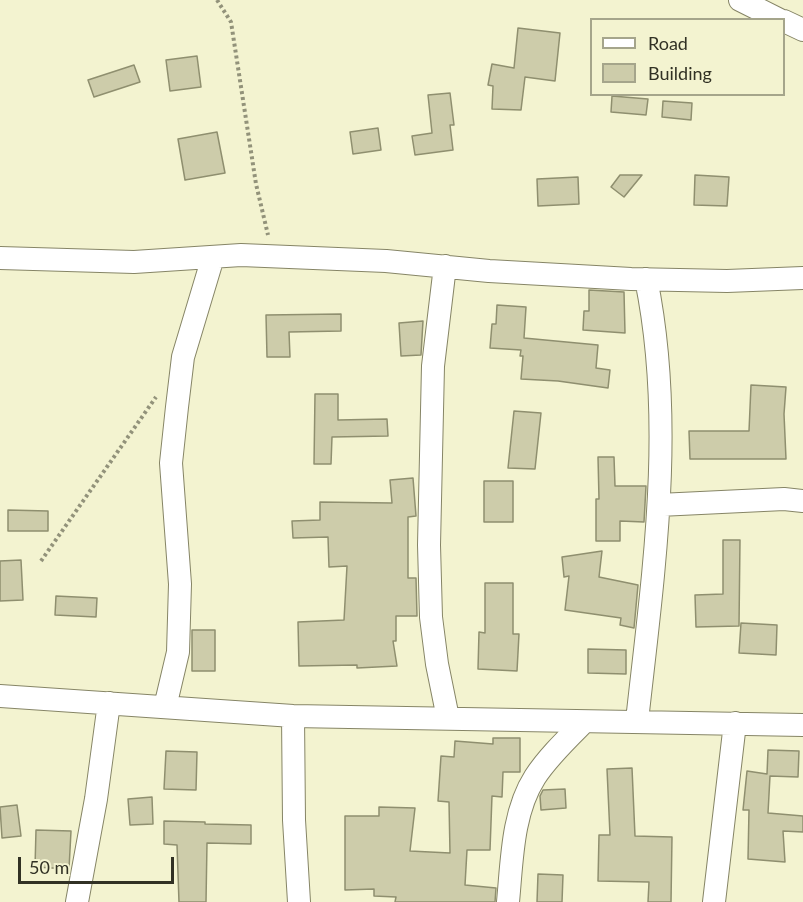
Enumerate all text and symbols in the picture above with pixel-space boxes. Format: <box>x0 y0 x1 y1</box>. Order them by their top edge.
legend <box>590 18 785 96</box>
text: Road <box>648 32 688 54</box>
text: Building <box>648 62 712 84</box>
scale bar <box>21 845 177 883</box>
text: 50 m <box>29 856 69 878</box>

